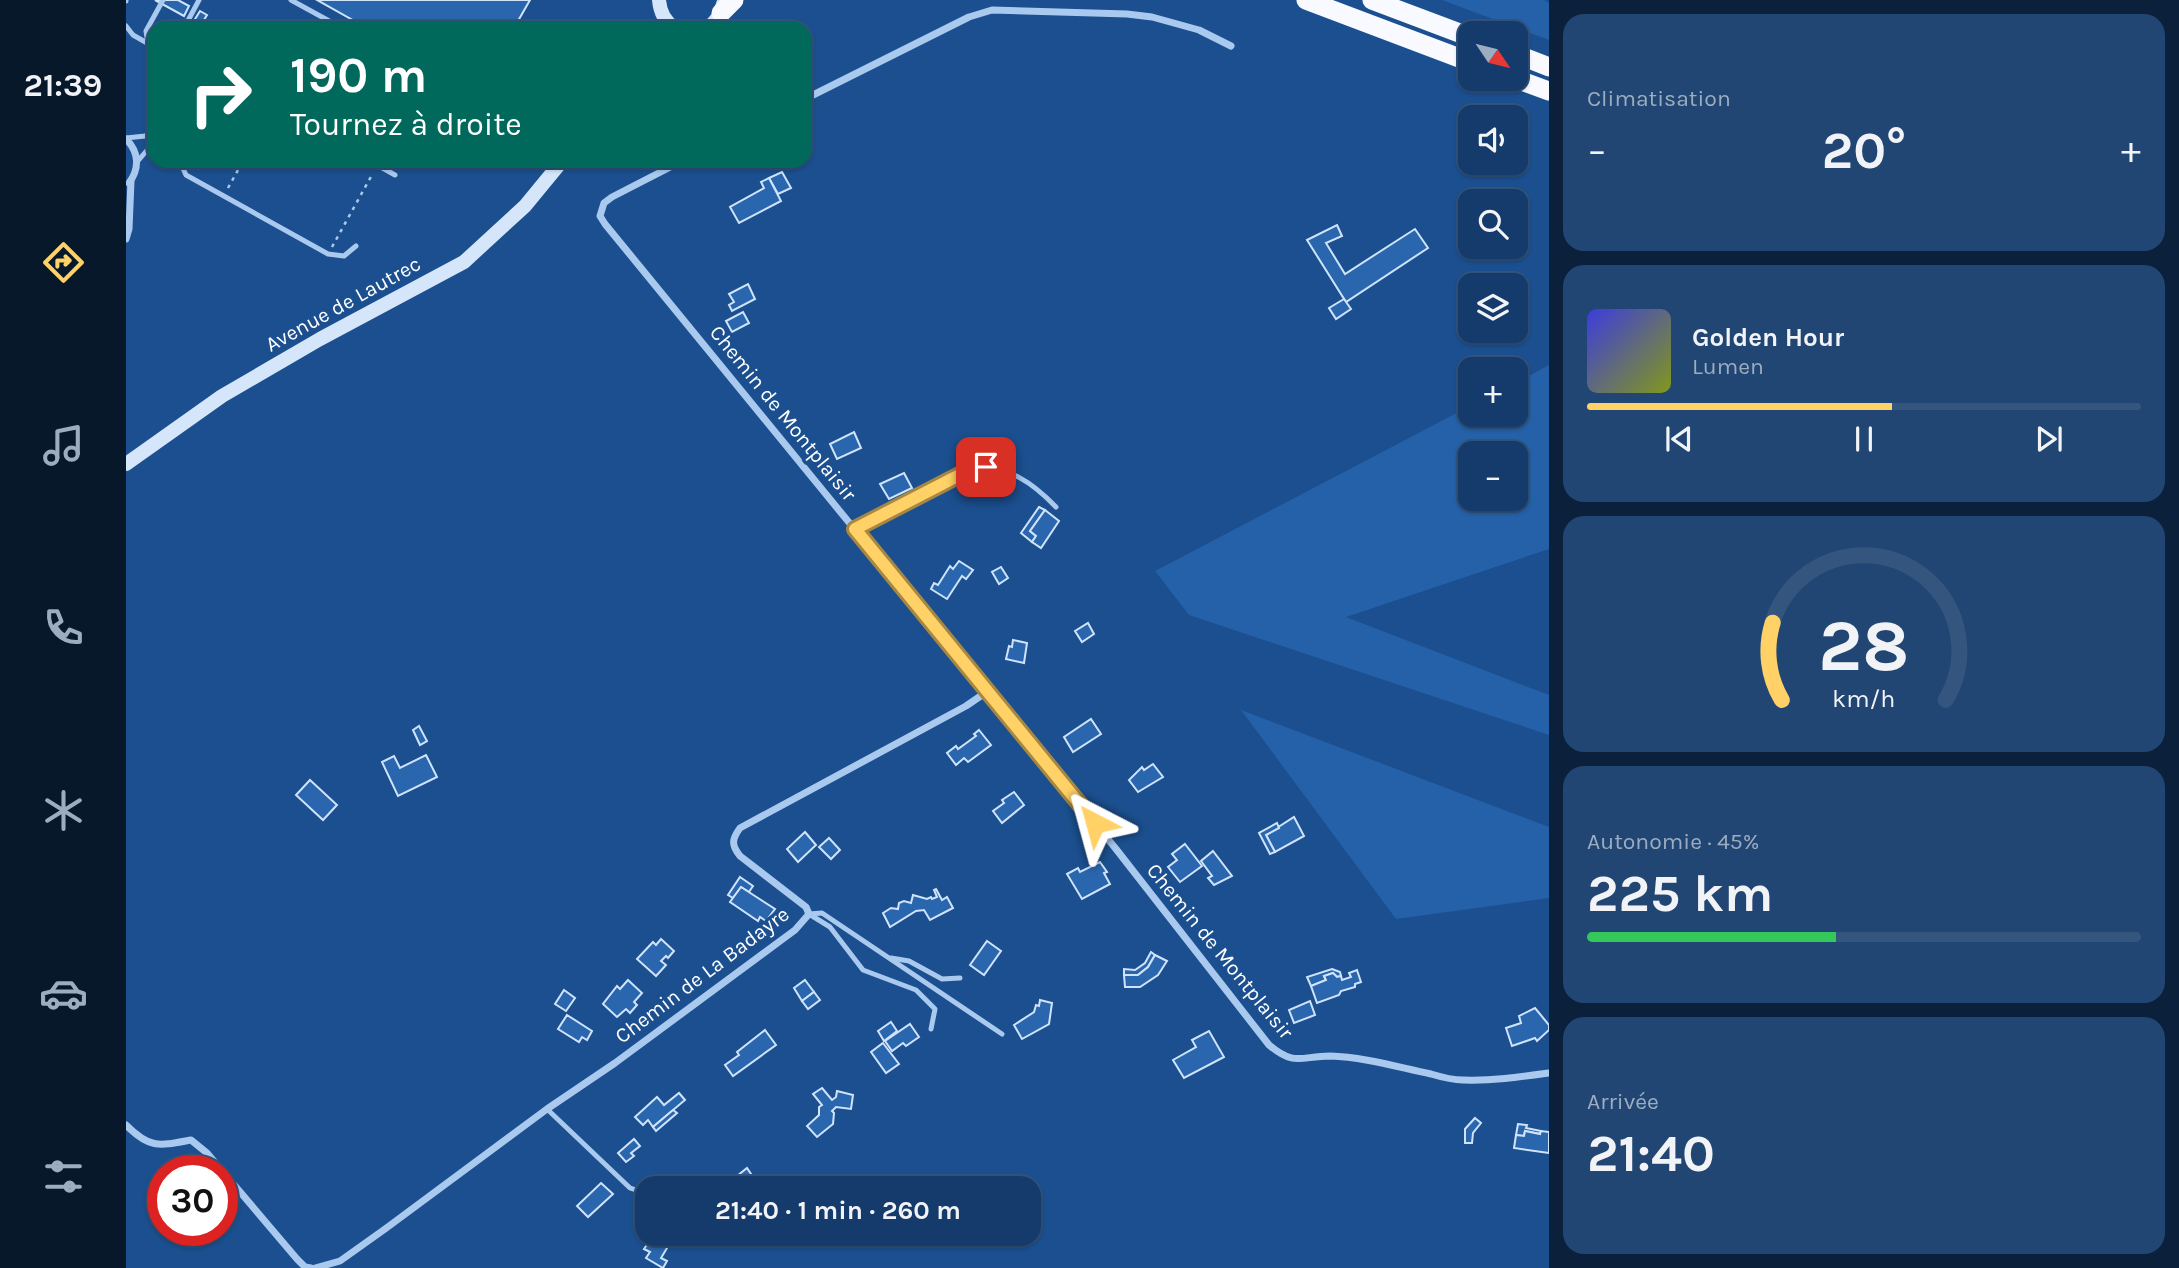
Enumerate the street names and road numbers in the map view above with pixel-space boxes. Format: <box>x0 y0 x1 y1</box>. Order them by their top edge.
street label: Avenue de Lautrec <box>261 251 425 357</box>
street label: Chemin de Montplaisir <box>705 320 861 506</box>
street label: Chemin de Montplaisir <box>1142 858 1298 1044</box>
street label: Chemin de La Badayre <box>610 902 794 1048</box>

